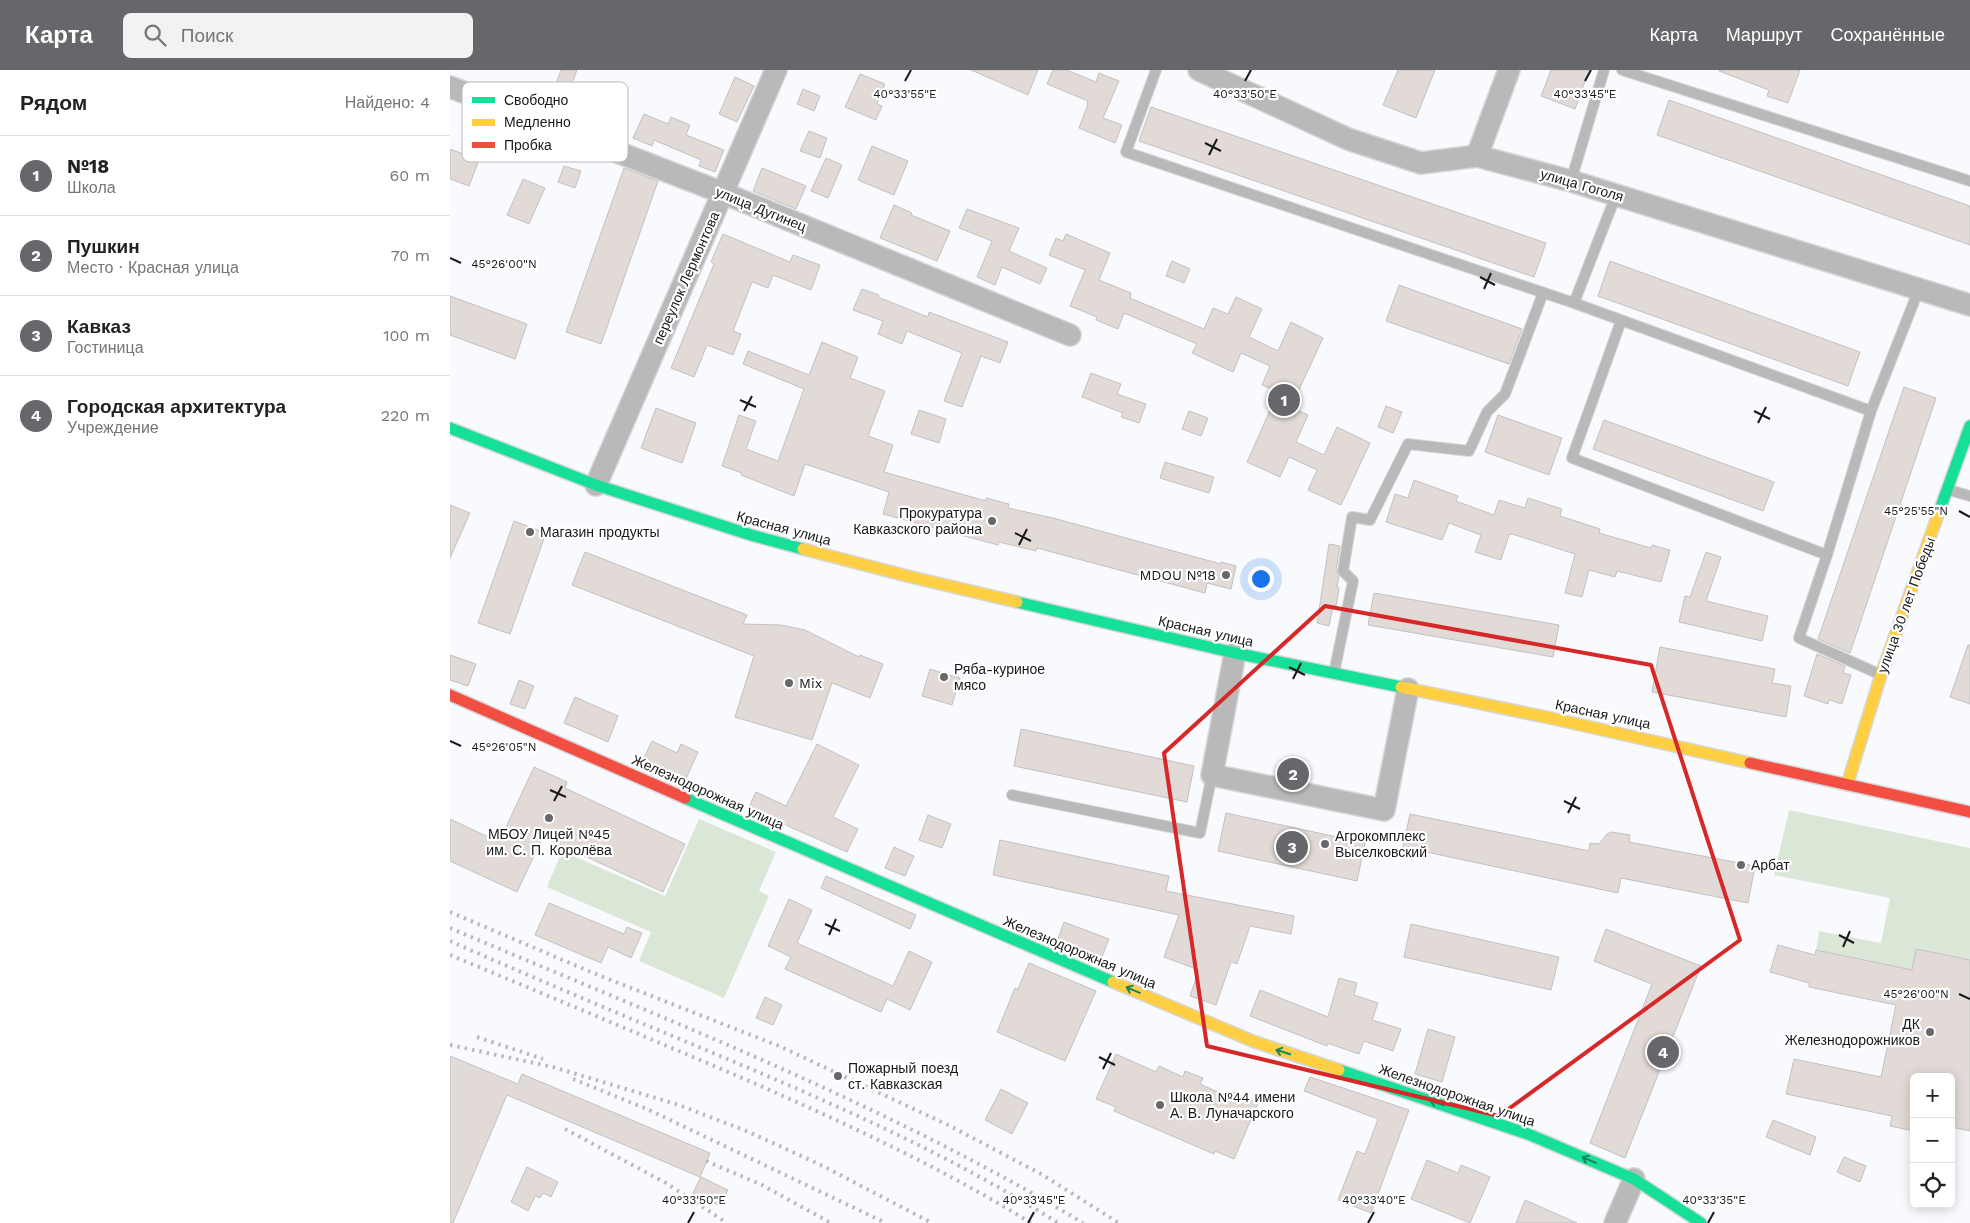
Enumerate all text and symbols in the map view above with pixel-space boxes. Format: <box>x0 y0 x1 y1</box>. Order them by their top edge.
search box <box>123 13 473 58</box>
text: Карта <box>25 21 93 49</box>
icon: search <box>141 21 169 49</box>
text: Поиск <box>181 24 233 47</box>
text: Карта <box>1650 24 1698 45</box>
text: Маршрут <box>1726 24 1802 45</box>
text: Сохранённые <box>1830 24 1945 45</box>
legend <box>462 82 628 162</box>
text: 40°33'55"E <box>873 87 937 101</box>
text: 40°33'50"E <box>1213 87 1277 101</box>
text: 40°33'45"E <box>1554 87 1617 101</box>
text: Рядом <box>20 90 87 115</box>
text: Свободно <box>504 92 569 108</box>
text: Найдено: 4 <box>345 93 430 112</box>
text: Медленно <box>504 114 571 130</box>
text: Пробка <box>504 137 552 153</box>
text: №18 <box>67 155 109 178</box>
street label: улица Гоголя <box>1539 165 1625 205</box>
text: 1 <box>33 166 39 185</box>
text: 60 m <box>390 166 430 185</box>
text: Школа <box>67 178 116 197</box>
street label: улица Дугинец <box>713 184 809 234</box>
street label: переулок Лермонтова <box>650 209 723 347</box>
text: Пушкин <box>67 235 140 258</box>
text: 2 <box>31 246 41 265</box>
text: 70 m <box>391 246 430 265</box>
text: 45°26'00"N <box>471 257 537 271</box>
text: Место · Красная улица <box>67 258 239 277</box>
text: Кавказ <box>67 315 131 338</box>
text: 3 <box>31 326 41 345</box>
text: 100 m <box>383 326 430 345</box>
text: Гостиница <box>67 338 144 357</box>
pin: 1 <box>1268 381 1300 419</box>
text: Городская архитектура <box>67 395 286 418</box>
text: 4 <box>31 406 41 425</box>
text: 220 m <box>381 406 430 425</box>
text: Учреждение <box>67 418 159 437</box>
text: 45°25'55"N <box>1884 504 1948 518</box>
place label: Прокуратура Кавказского района <box>853 505 982 537</box>
street label: Красная улица <box>735 508 833 548</box>
marker: Прокуратура Кавказского района <box>986 515 998 527</box>
place label: Магазин продукты <box>540 524 660 540</box>
marker: Магазин продукты <box>524 526 536 538</box>
street label: улица 30 лет Победы <box>1874 535 1938 675</box>
your location <box>1248 566 1274 592</box>
place label: MDOU №18 <box>1139 567 1216 583</box>
marker: MDOU №18 <box>1220 569 1232 581</box>
street label: Красная улица <box>1157 612 1255 650</box>
place label: Ряба-куриное мясо <box>954 661 1045 693</box>
marker: Ряба-куриное мясо <box>938 671 950 683</box>
place label: Mix <box>799 675 822 691</box>
marker: Mix <box>783 677 795 689</box>
street label: Красная улица <box>1554 696 1652 732</box>
text: 45°26'05"N <box>471 740 537 754</box>
street label: Железнодорожная улица <box>630 751 787 833</box>
pin: 2 <box>1277 755 1309 793</box>
marker: МБОУ Лицей №45 им. С. П. Королёва <box>543 812 555 824</box>
place label: МБОУ Лицей №45 им. С. П. Королёва <box>486 826 612 858</box>
pin: 3 <box>1276 828 1308 866</box>
place label: Агрокомплекс Выселковский <box>1335 828 1427 860</box>
marker: Агрокомплекс Выселковский <box>1319 838 1331 850</box>
place label: Арбат <box>1751 857 1790 873</box>
marker: Арбат <box>1735 859 1747 871</box>
street label: Железнодорожная улица <box>1001 913 1159 992</box>
one-way arrow <box>1126 985 1141 995</box>
text: 45°26'00"N <box>1883 987 1949 1001</box>
place label: ДК Железнодорожников <box>1785 1016 1921 1048</box>
marker: ДК Железнодорожников <box>1924 1026 1936 1038</box>
pin: 4 <box>1647 1033 1679 1071</box>
one-way arrow <box>1276 1047 1291 1056</box>
place label: Пожарный поезд ст. Кавказская <box>848 1060 958 1092</box>
street label: Железнодорожная улица <box>1377 1061 1538 1129</box>
marker: Пожарный поезд ст. Кавказская <box>832 1070 844 1082</box>
map controls <box>1910 1073 1955 1208</box>
button: + <box>1910 1073 1955 1118</box>
place label: Школа №44 имени А. В. Луначарского <box>1170 1089 1295 1121</box>
one-way arrow <box>1430 1098 1446 1107</box>
marker: Школа №44 имени А. В. Луначарского <box>1154 1099 1166 1111</box>
button: − <box>1910 1118 1955 1163</box>
one-way arrow <box>1582 1154 1597 1164</box>
button: locate <box>1910 1163 1955 1208</box>
text: 40°33'50"E <box>662 1193 726 1207</box>
text: 40°33'45"E <box>1003 1193 1066 1207</box>
text: 40°33'40"E <box>1342 1193 1406 1207</box>
text: 40°33'35"E <box>1682 1193 1746 1207</box>

